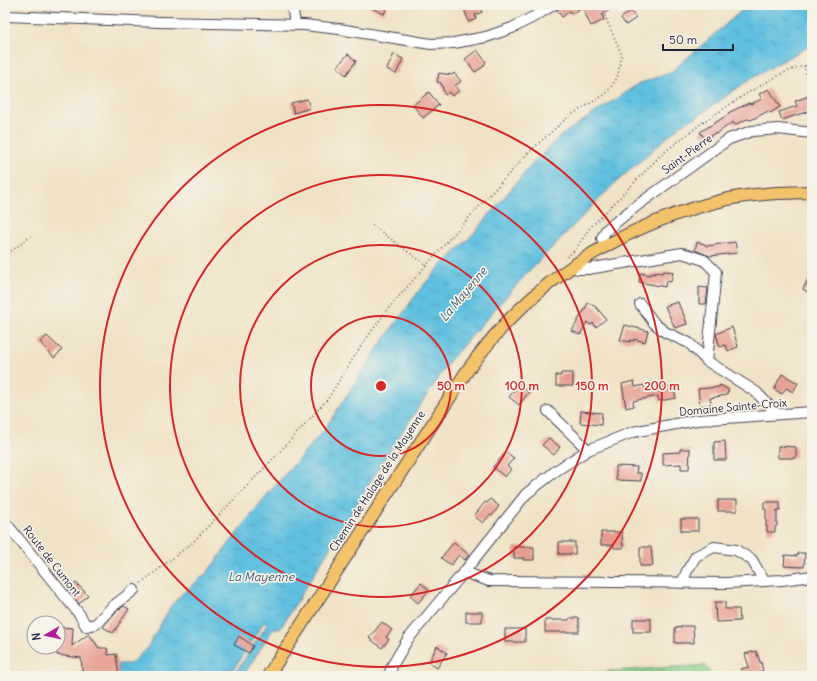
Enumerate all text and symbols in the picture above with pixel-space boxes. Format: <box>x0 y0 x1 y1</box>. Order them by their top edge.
scale bar <box>663 26 733 52</box>
text: 50 m <box>669 32 698 47</box>
street label: Saint-Pierre <box>659 131 715 177</box>
water label: La Mayenne <box>436 263 491 324</box>
text: 50 m <box>437 378 466 393</box>
text: 100 m <box>505 378 539 393</box>
text: 150 m <box>576 378 609 393</box>
text: 200 m <box>644 378 680 393</box>
centre of rings <box>374 379 388 393</box>
street label: Domaine Sainte-Croix <box>678 395 788 419</box>
street label: Chemin de Halage de la Mayenne <box>326 408 428 554</box>
street label: Route de Cumont <box>20 523 84 599</box>
water label: La Mayenne <box>228 569 296 584</box>
north arrow <box>26 615 66 655</box>
text: N <box>29 632 44 641</box>

